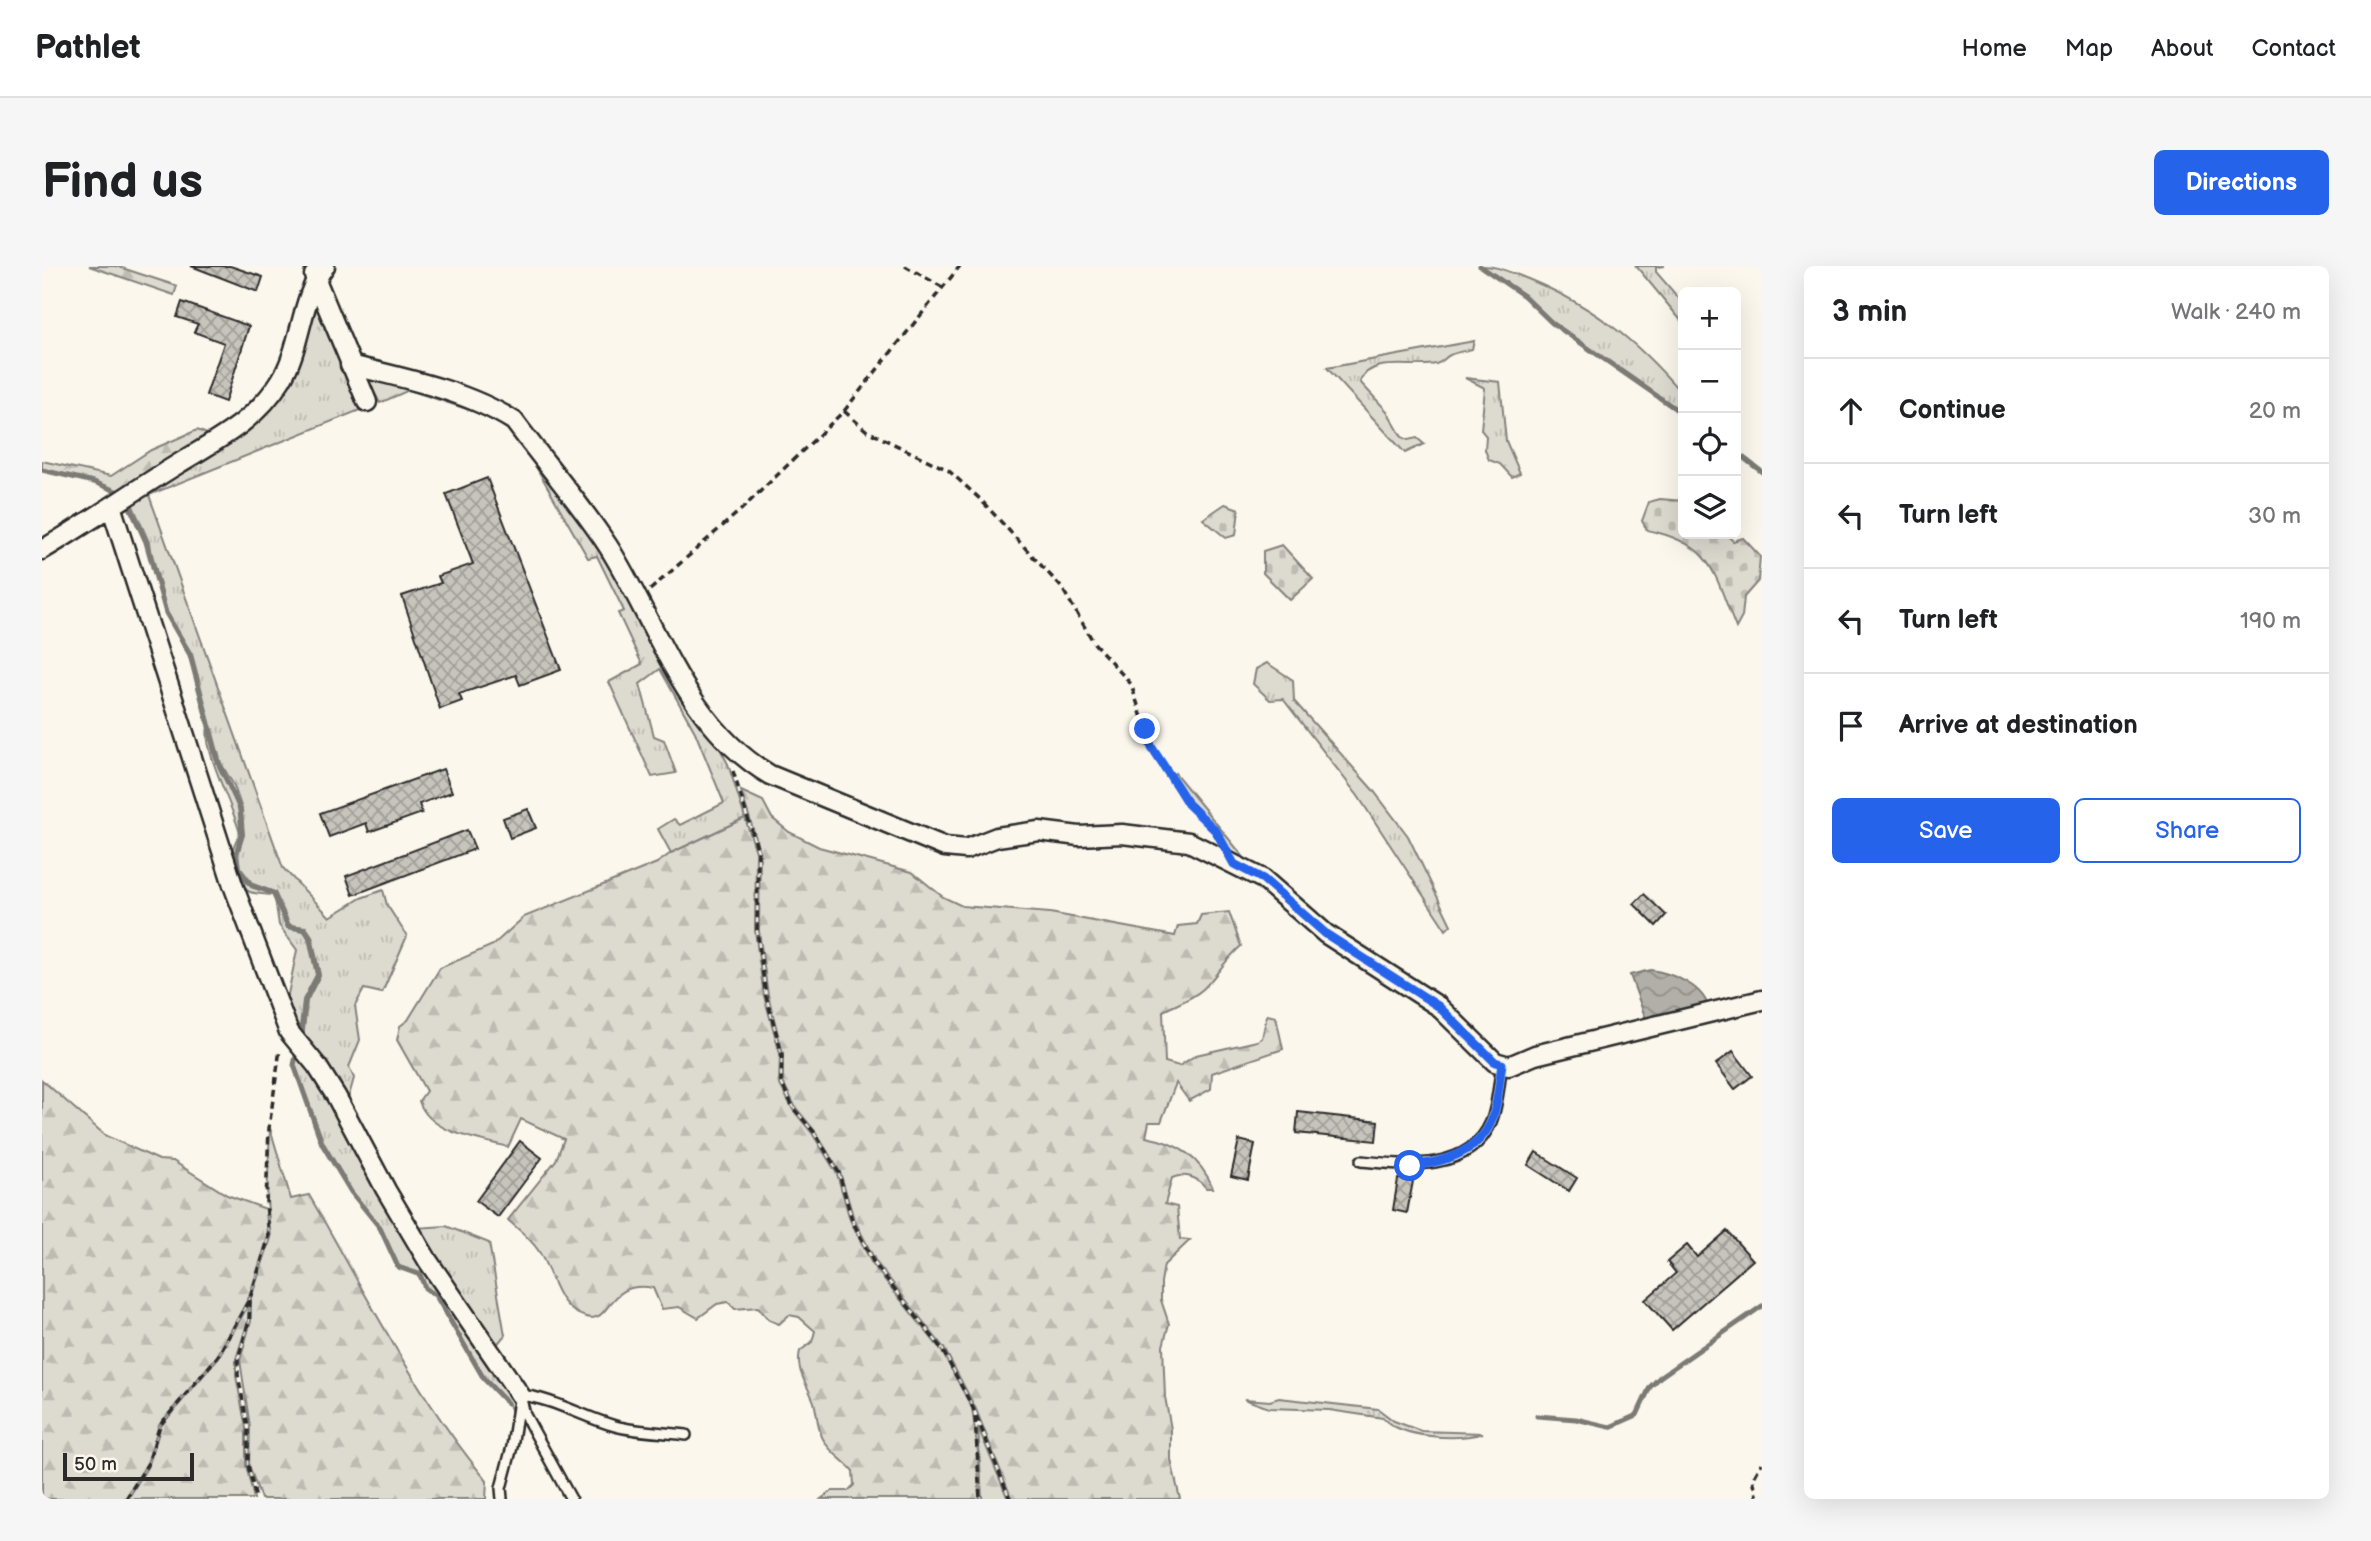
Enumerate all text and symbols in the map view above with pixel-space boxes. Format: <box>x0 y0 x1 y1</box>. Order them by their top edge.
text: Pathlet <box>35 28 140 68</box>
text: Home <box>1962 34 2027 63</box>
text: Map <box>2065 34 2113 63</box>
text: About <box>2151 34 2213 63</box>
text: Contact <box>2251 34 2336 63</box>
button: Directions <box>2154 150 2329 215</box>
text: Find us <box>42 153 203 212</box>
map controls <box>1678 287 1741 539</box>
button: + <box>1678 287 1741 350</box>
text: 3 min <box>1832 294 1907 330</box>
text: Walk · 240 m <box>2171 298 2301 326</box>
button: − <box>1678 350 1741 413</box>
icon: ahead <box>1832 392 1870 430</box>
text: Continue <box>1899 395 2006 426</box>
text: 20 m <box>2249 397 2301 425</box>
button: locate <box>1678 413 1741 476</box>
button: layers <box>1678 476 1741 539</box>
icon: left <box>1832 497 1870 535</box>
text: Turn left <box>1899 500 1998 531</box>
text: 30 m <box>2248 502 2301 530</box>
icon: left <box>1832 602 1870 640</box>
text: Turn left <box>1899 605 1998 636</box>
text: 190 m <box>2240 607 2301 635</box>
icon: arrive <box>1832 707 1870 745</box>
text: Arrive at destination <box>1899 710 2138 741</box>
route end <box>1129 713 1160 744</box>
button: Save <box>1832 798 2060 863</box>
button: Share <box>2074 798 2301 863</box>
route start <box>1394 1150 1425 1181</box>
scale bar <box>63 1450 194 1482</box>
text: 50 m <box>74 1453 117 1476</box>

